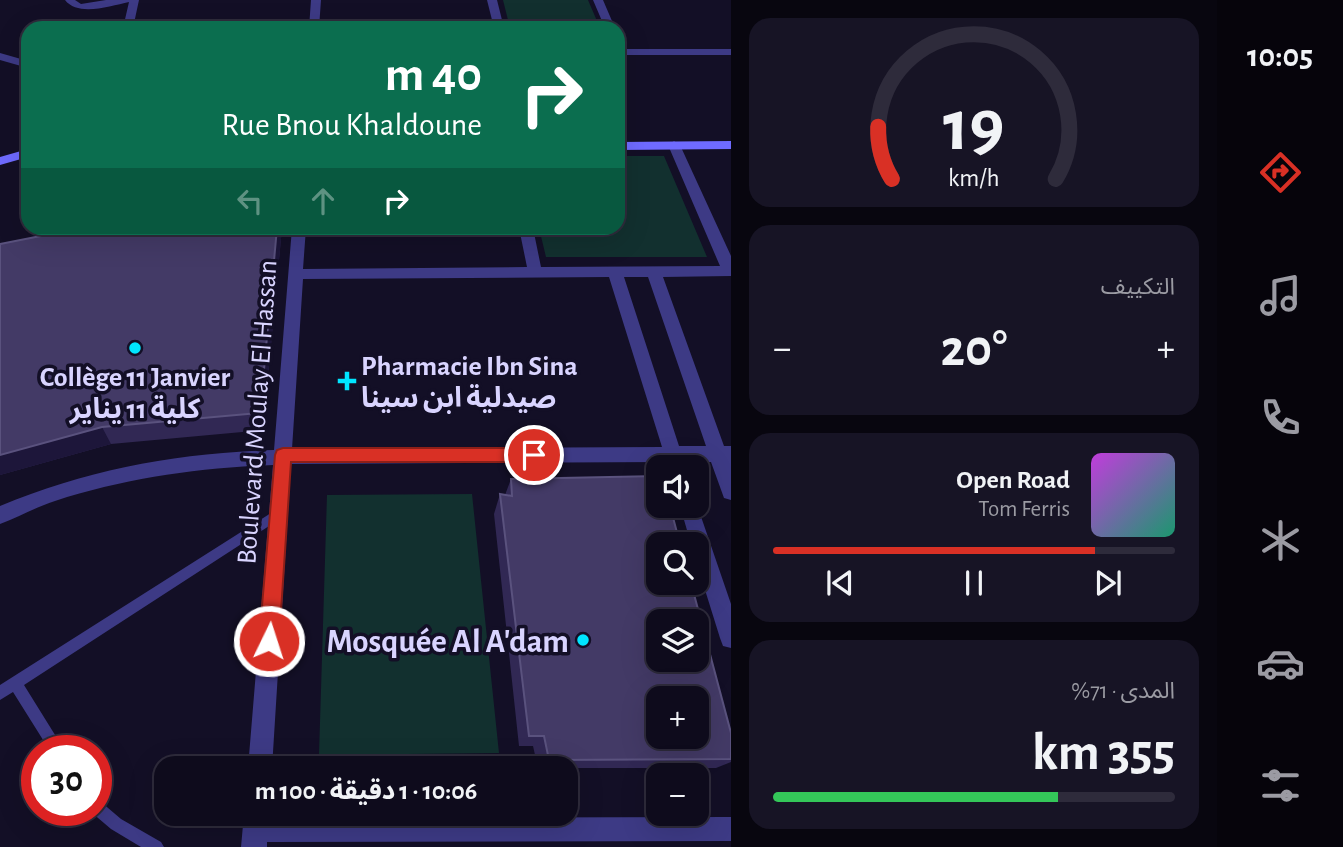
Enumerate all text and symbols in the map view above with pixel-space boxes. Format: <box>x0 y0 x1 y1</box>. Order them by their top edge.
text: 10:05 <box>1247 40 1313 72</box>
icon: right <box>506 49 597 140</box>
text: 40 m <box>385 51 482 100</box>
text: 19 <box>943 91 1005 164</box>
text: Rue Bnou Khaldoune <box>221 109 482 141</box>
icon: directions <box>1256 148 1305 197</box>
text: km/h <box>948 165 1000 190</box>
icon: left <box>231 182 269 220</box>
icon: ahead <box>304 182 342 220</box>
icon: right <box>377 182 415 220</box>
street label: Boulevard Moulay El Hassan <box>233 259 283 565</box>
icon: music <box>1256 271 1305 320</box>
text: التكييف <box>1101 276 1175 299</box>
text: 20° <box>941 323 1007 375</box>
text: − <box>773 330 791 368</box>
text: + <box>1157 330 1175 368</box>
marker: Collège 11 Janvier كلية 11 يناير <box>127 340 143 356</box>
place label: Pharmacie Ibn Sina صيدلية ابن سينا <box>361 353 578 414</box>
place label: Collège 11 Janvier كلية 11 يناير <box>40 364 231 425</box>
marker: Pharmacie Ibn Sina صيدلية ابن سينا <box>339 373 355 389</box>
icon: phone <box>1256 393 1305 442</box>
pin <box>504 425 564 485</box>
icon: arrive <box>515 436 553 474</box>
map controls <box>646 455 709 826</box>
button: sound <box>646 455 709 518</box>
text: Open Road <box>956 467 1070 493</box>
text: Tom Ferris <box>978 498 1070 521</box>
icon: climate <box>1256 516 1305 565</box>
button: search <box>646 532 709 595</box>
icon: previous <box>821 564 859 602</box>
icon: pause <box>955 564 993 602</box>
icon: next <box>1089 564 1127 602</box>
position arrow <box>232 604 306 678</box>
button: layers <box>646 609 709 672</box>
place label: Mosquée Al A'dam <box>327 626 569 659</box>
marker: Mosquée Al A'dam <box>575 632 591 648</box>
icon: car <box>1256 639 1305 688</box>
text: المدى · 71% <box>1071 680 1175 703</box>
button: + <box>646 686 709 749</box>
text: 355 km <box>1032 727 1175 779</box>
speed limit sign: 30 <box>21 735 112 826</box>
icon: filters <box>1256 761 1305 810</box>
button: − <box>646 763 709 826</box>
text: 10:06 · 1 دقيقة · 100 m <box>255 778 477 804</box>

